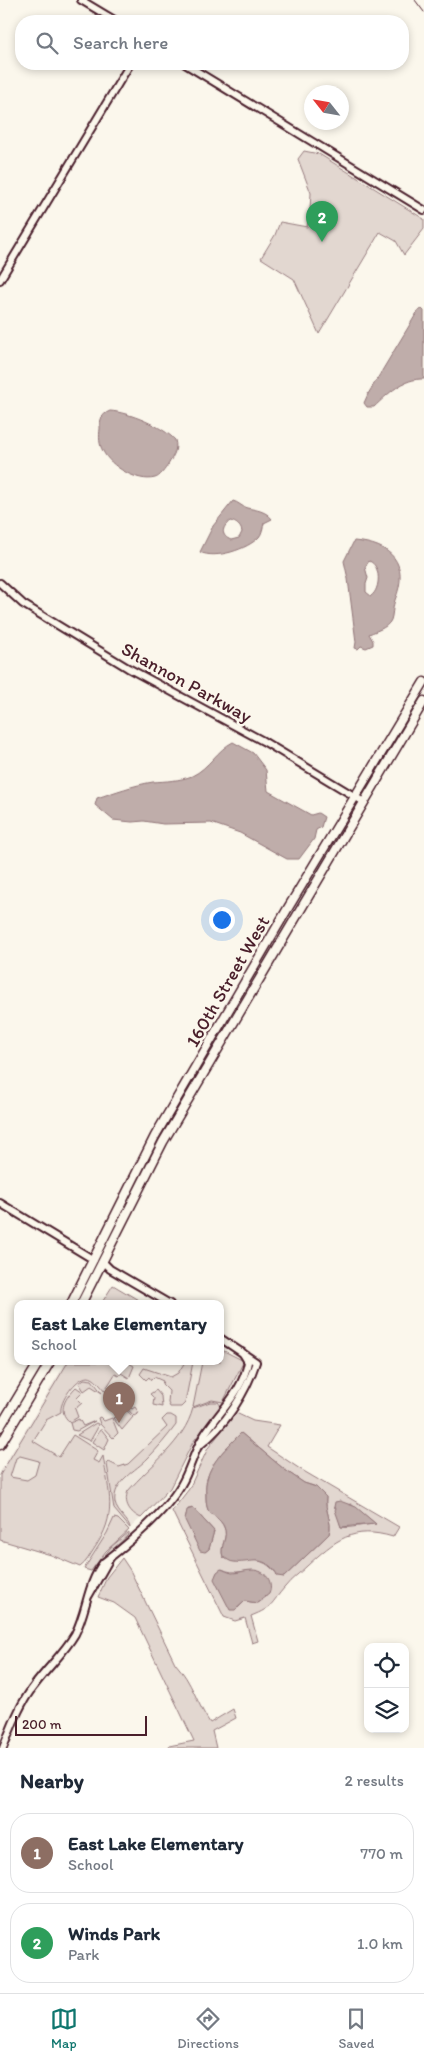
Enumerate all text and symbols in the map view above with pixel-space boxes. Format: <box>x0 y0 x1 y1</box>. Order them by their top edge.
search box <box>15 15 409 70</box>
icon: search <box>33 29 61 57</box>
text: Search here <box>73 31 168 54</box>
north arrow <box>304 85 349 130</box>
pin: 2 <box>306 201 338 242</box>
street label: Shannon Parkway <box>117 637 256 728</box>
your location <box>209 907 235 933</box>
street label: 160th Street West <box>181 912 274 1051</box>
popup <box>14 1300 224 1365</box>
text: East Lake Elementary <box>31 1312 207 1335</box>
text: School <box>31 1335 77 1354</box>
pin: 1 <box>103 1382 135 1423</box>
map controls <box>364 1643 409 1733</box>
button: locate <box>364 1643 409 1688</box>
button: layers <box>364 1688 409 1733</box>
scale bar <box>15 1713 148 1736</box>
text: 200 m <box>22 1716 62 1733</box>
text: Nearby <box>20 1768 84 1793</box>
text: 2 results <box>344 1771 404 1790</box>
text: East Lake Elementary <box>68 1832 244 1855</box>
text: 1 <box>33 1844 41 1863</box>
text: 770 m <box>360 1844 403 1863</box>
text: School <box>68 1855 114 1874</box>
text: Winds Park <box>68 1922 160 1945</box>
text: 2 <box>33 1934 41 1953</box>
text: 1.0 km <box>357 1934 403 1953</box>
text: Park <box>68 1945 99 1964</box>
tab: Map <box>50 2005 78 2052</box>
tab: Directions <box>177 2005 239 2052</box>
tab: Saved <box>338 2005 374 2052</box>

